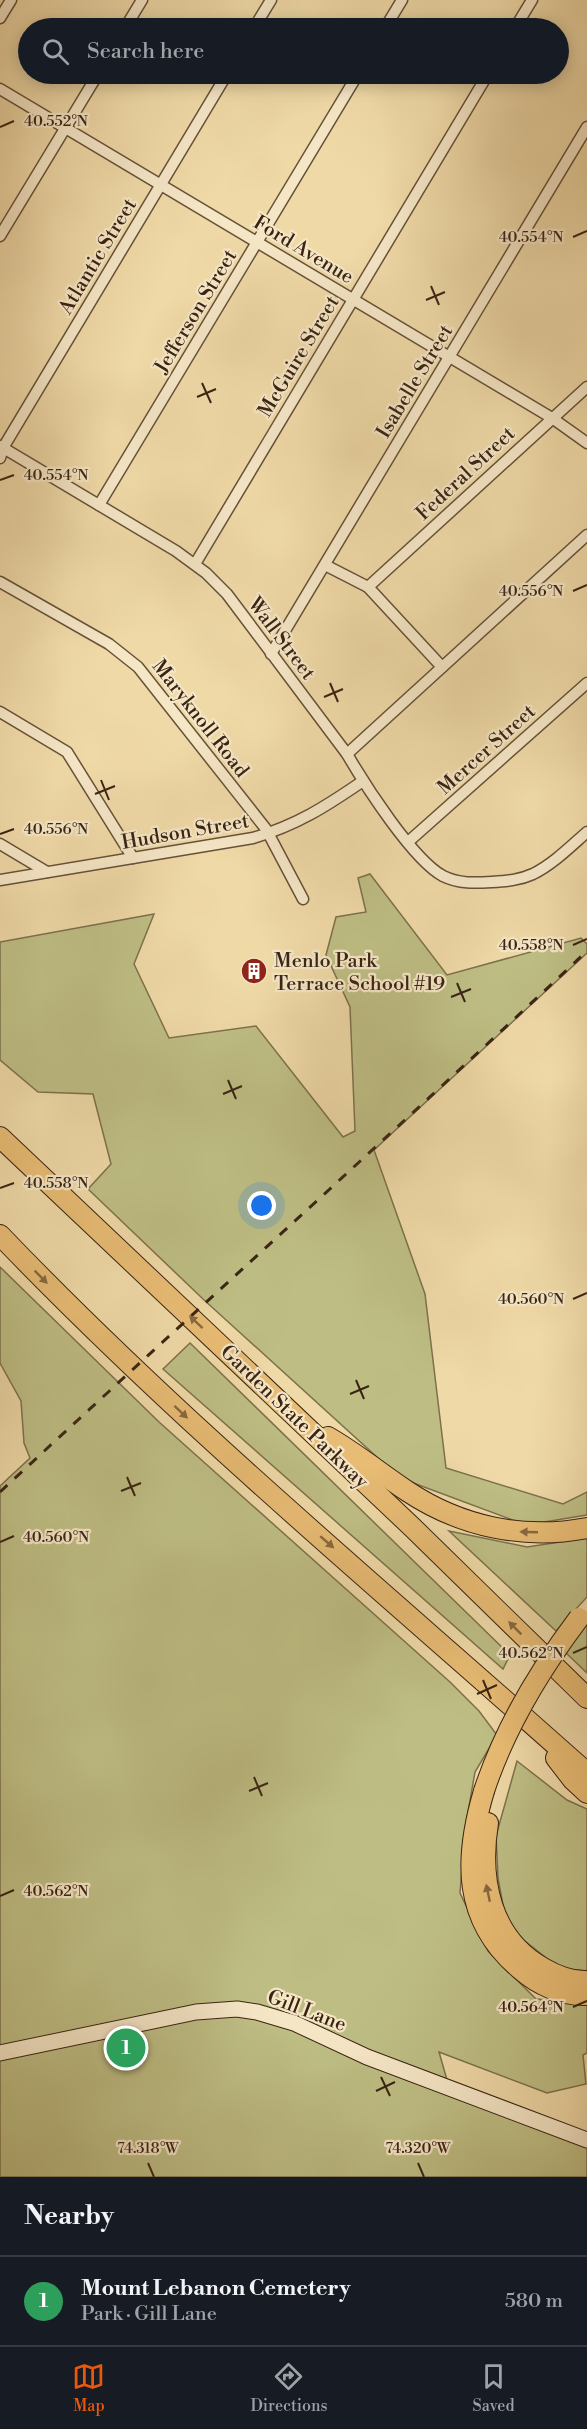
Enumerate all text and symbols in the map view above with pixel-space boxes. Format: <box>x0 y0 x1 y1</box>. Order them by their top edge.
search box <box>18 18 569 84</box>
icon: search <box>39 35 72 68</box>
text: Search here <box>87 38 204 65</box>
text: 40.552°N <box>24 112 88 131</box>
street label: Atlantic Street <box>53 194 143 320</box>
street label: Ford Avenue <box>248 211 358 290</box>
text: 40.554°N <box>499 228 563 247</box>
street label: Jefferson Street <box>149 245 243 379</box>
street label: McGuire Street <box>253 291 345 422</box>
street label: Isabelle Street <box>372 320 459 443</box>
street label: Federal Street <box>411 422 521 526</box>
text: 40.554°N <box>24 466 88 485</box>
text: 40.556°N <box>499 582 563 601</box>
street label: Wall Street <box>241 592 320 685</box>
street label: Maryknoll Road <box>146 655 254 783</box>
street label: Mercer Street <box>433 700 541 801</box>
street label: Hudson Street <box>120 809 251 856</box>
text: 40.556°N <box>24 820 88 839</box>
text: 40.558°N <box>499 936 563 955</box>
place label: Menlo Park Terrace School #19 <box>274 949 445 997</box>
building icon: Menlo Park Terrace School #19 <box>239 956 269 986</box>
text: 40.558°N <box>24 1174 88 1193</box>
your location <box>247 1191 276 1220</box>
one-way arrow <box>34 1269 48 1284</box>
text: 40.560°N <box>498 1290 564 1309</box>
one-way arrow <box>189 1316 204 1329</box>
street label: Garden State Parkway <box>215 1340 373 1494</box>
one-way arrow <box>173 1405 188 1418</box>
one-way arrow <box>519 1527 538 1537</box>
text: 40.560°N <box>23 1528 89 1547</box>
one-way arrow <box>319 1535 334 1549</box>
one-way arrow <box>509 1621 523 1635</box>
text: 40.562°N <box>499 1644 563 1663</box>
text: 40.562°N <box>24 1882 88 1901</box>
one-way arrow <box>483 1884 493 1902</box>
street label: Gill Lane <box>263 1985 350 2038</box>
text: 40.564°N <box>498 1998 564 2017</box>
pin: 1 <box>106 2026 146 2070</box>
text: 74.318°W <box>117 2139 179 2158</box>
text: 74.320°W <box>386 2139 451 2158</box>
text: Nearby <box>24 2200 114 2232</box>
text: Mount Lebanon Cemetery <box>81 2275 350 2302</box>
text: 1 <box>39 2289 48 2314</box>
text: 580 m <box>505 2289 563 2314</box>
text: Park · Gill Lane <box>81 2302 217 2327</box>
tab: Map <box>72 2360 105 2416</box>
tab: Directions <box>250 2360 328 2416</box>
tab: Saved <box>472 2360 515 2416</box>

